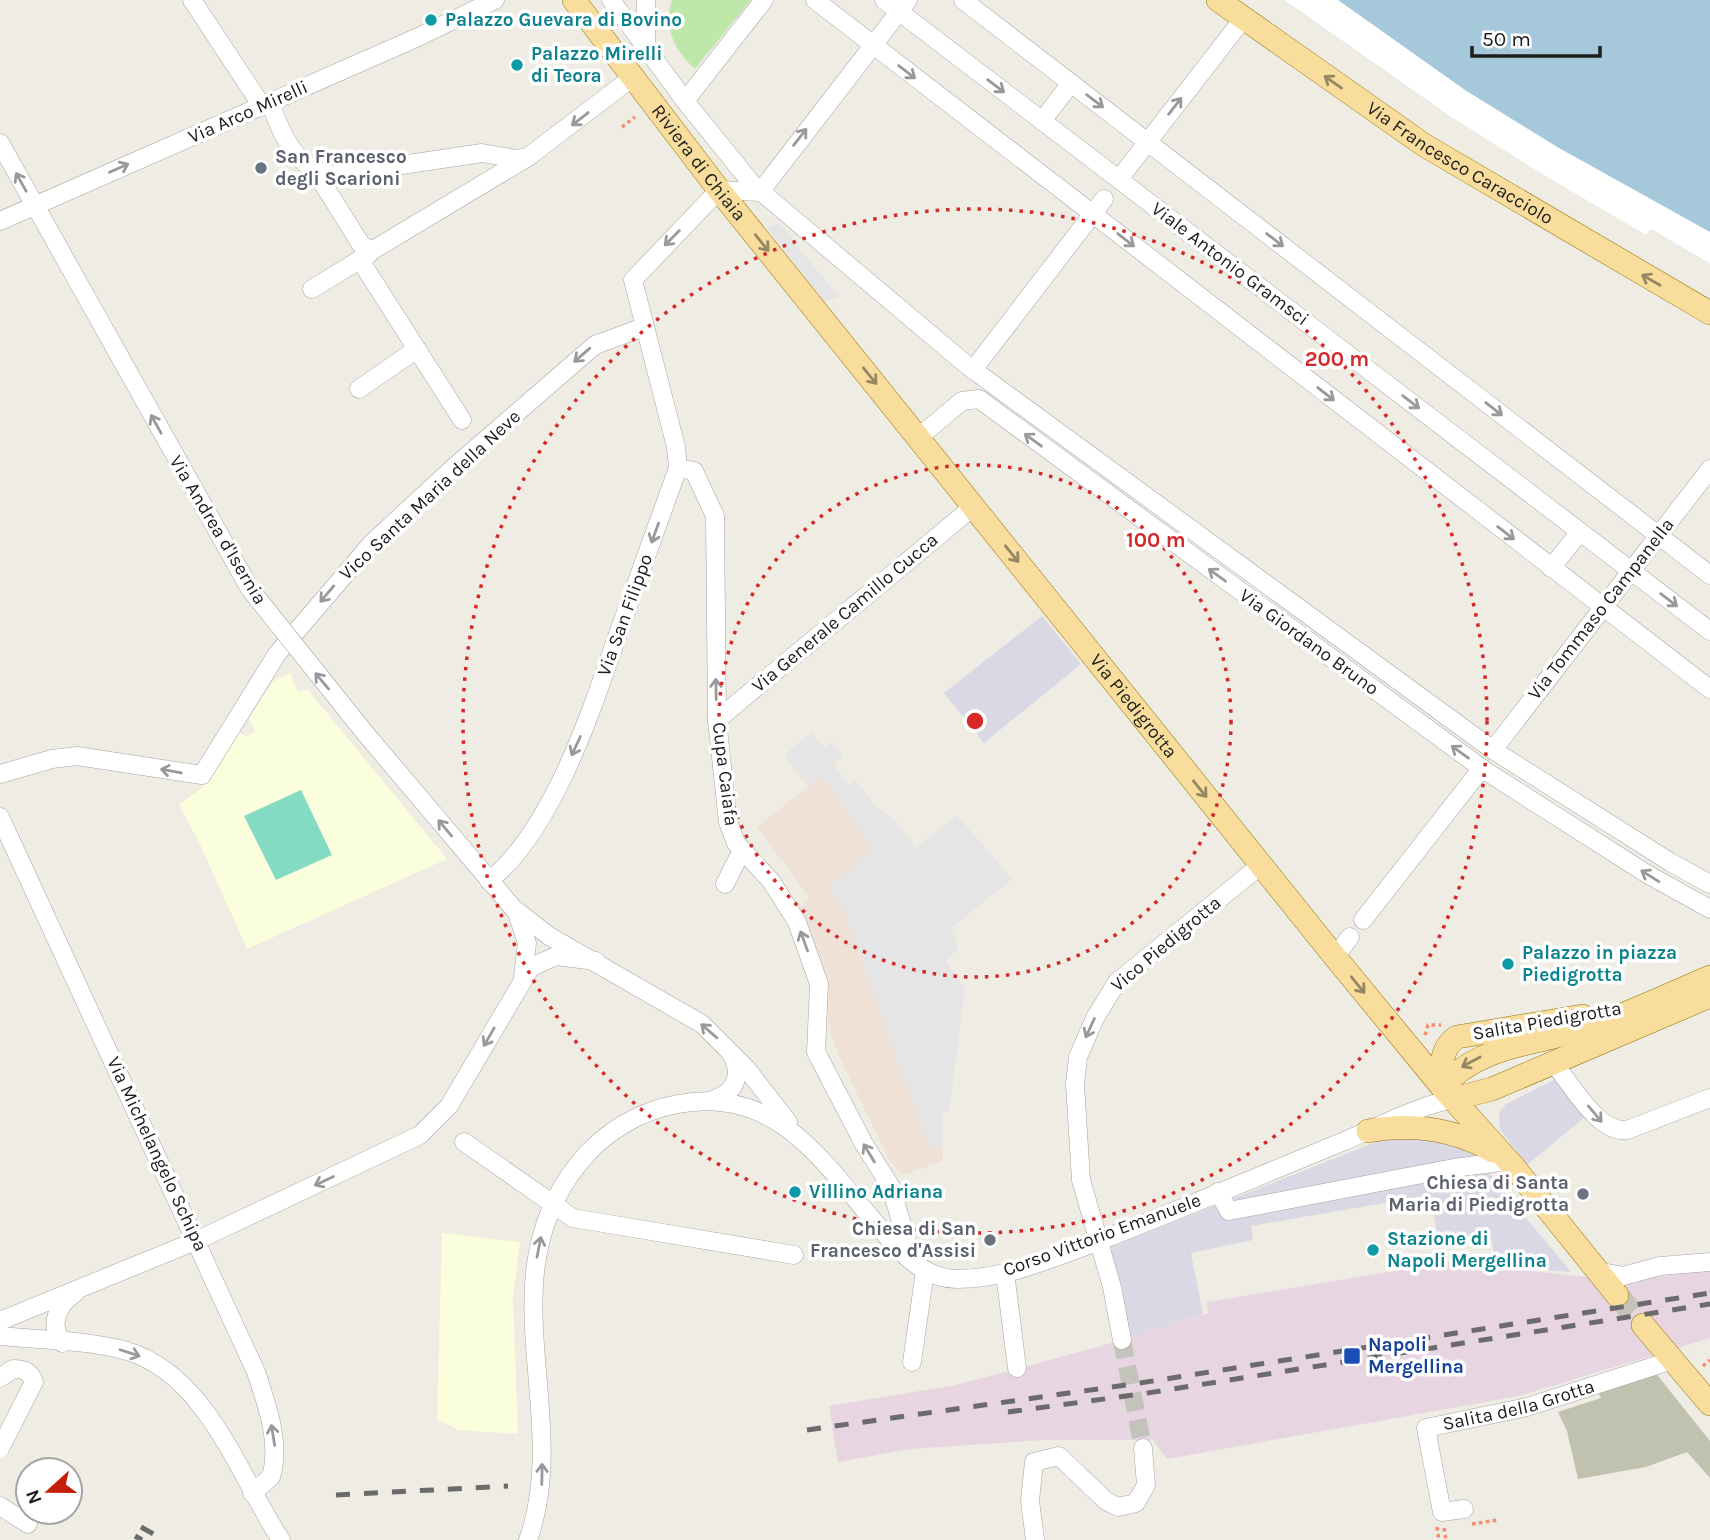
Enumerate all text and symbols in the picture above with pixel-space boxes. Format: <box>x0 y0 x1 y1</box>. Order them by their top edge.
place label: Palazzo Guevara di Bovino <box>445 9 682 31</box>
marker: Palazzo Guevara di Bovino <box>423 12 439 28</box>
scale bar <box>1472 14 1600 58</box>
text: 50 m <box>1482 27 1531 51</box>
place label: Palazzo Mirelli di Teora <box>531 43 663 87</box>
marker: Palazzo Mirelli di Teora <box>509 57 525 73</box>
one-way arrow <box>898 64 916 79</box>
one-way arrow <box>1324 75 1342 90</box>
street label: Via Arco Mirelli <box>185 76 311 148</box>
one-way arrow <box>987 78 1006 93</box>
one-way arrow <box>1085 94 1103 109</box>
one-way arrow <box>1168 97 1183 116</box>
street label: Via Francesco Caracciolo <box>1362 97 1557 229</box>
street label: Riviera di Chiaia <box>647 100 750 225</box>
one-way arrow <box>571 111 589 126</box>
one-way arrow <box>793 129 808 147</box>
place label: San Francesco degli Scarioni <box>275 146 407 190</box>
marker: San Francesco degli Scarioni <box>253 160 269 176</box>
one-way arrow <box>108 161 130 174</box>
one-way arrow <box>14 172 27 193</box>
street label: Viale Antonio Gramsci <box>1147 198 1313 330</box>
one-way arrow <box>663 230 680 247</box>
one-way arrow <box>1265 232 1284 247</box>
one-way arrow <box>755 233 770 251</box>
one-way arrow <box>1117 233 1135 248</box>
one-way arrow <box>1641 273 1661 287</box>
one-way arrow <box>574 347 592 363</box>
text: 200 m <box>1305 347 1369 371</box>
one-way arrow <box>862 366 878 384</box>
one-way arrow <box>1316 387 1335 402</box>
one-way arrow <box>1401 395 1420 410</box>
one-way arrow <box>1485 401 1503 416</box>
street label: Vico Santa Maria della Neve <box>335 405 525 585</box>
one-way arrow <box>149 414 163 434</box>
one-way arrow <box>1024 433 1043 447</box>
street label: Via Andrea d'Isernia <box>165 452 271 608</box>
street label: Via Tommaso Campanella <box>1523 514 1679 704</box>
one-way arrow <box>648 521 660 543</box>
one-way arrow <box>1497 526 1515 541</box>
text: 100 m <box>1126 528 1186 552</box>
street label: Via Generale Camillo Cucca <box>748 529 942 697</box>
one-way arrow <box>1004 544 1020 562</box>
street label: Via San Filippo <box>593 551 657 679</box>
one-way arrow <box>1208 567 1227 582</box>
one-way arrow <box>319 584 334 602</box>
street label: Via Giordano Bruno <box>1235 584 1383 700</box>
one-way arrow <box>1660 593 1678 608</box>
street label: Via Piedigrotta <box>1085 650 1182 763</box>
one-way arrow <box>314 672 330 690</box>
one-way arrow <box>709 678 723 701</box>
centre of rings <box>963 709 987 733</box>
street label: Cupa Caiafa <box>708 721 742 827</box>
one-way arrow <box>569 735 582 756</box>
one-way arrow <box>1451 745 1470 760</box>
one-way arrow <box>160 764 183 777</box>
one-way arrow <box>1193 779 1208 797</box>
one-way arrow <box>437 820 453 838</box>
one-way arrow <box>1641 869 1661 883</box>
street label: Vico Piedigrotta <box>1107 892 1225 996</box>
one-way arrow <box>796 931 809 953</box>
place label: Palazzo in piazza Piedigrotta <box>1522 942 1677 986</box>
marker: Palazzo in piazza Piedigrotta <box>1500 956 1516 972</box>
one-way arrow <box>1350 976 1366 994</box>
street label: Salita Piedigrotta <box>1471 997 1623 1045</box>
one-way arrow <box>1082 1017 1096 1038</box>
one-way arrow <box>701 1023 719 1039</box>
one-way arrow <box>481 1026 495 1046</box>
street label: Via Michelangelo Schipa <box>102 1053 212 1255</box>
one-way arrow <box>1461 1056 1482 1070</box>
one-way arrow <box>1587 1105 1603 1123</box>
one-way arrow <box>862 1143 876 1163</box>
place label: Chiesa di Santa Maria di Piedigrotta <box>1388 1172 1569 1216</box>
one-way arrow <box>314 1174 335 1188</box>
place label: Villino Adriana <box>809 1181 943 1203</box>
marker: Villino Adriana <box>787 1184 803 1200</box>
marker: Chiesa di Santa Maria di Piedigrotta <box>1575 1186 1591 1202</box>
street label: Corso Vittorio Emanuele <box>1000 1189 1204 1281</box>
place label: Chiesa di San Francesco d'Assisi <box>810 1218 976 1262</box>
place label: Stazione di Napoli Mergellina <box>1387 1228 1547 1272</box>
marker: Chiesa di San Francesco d'Assisi <box>982 1232 998 1248</box>
one-way arrow <box>533 1236 547 1259</box>
marker: Stazione di Napoli Mergellina <box>1365 1242 1381 1258</box>
place label: Napoli Mergellina <box>1368 1334 1464 1378</box>
marker: Napoli Mergellina <box>1342 1346 1362 1366</box>
one-way arrow <box>118 1348 140 1360</box>
street label: Salita della Grotta <box>1441 1375 1597 1435</box>
one-way arrow <box>266 1424 279 1447</box>
north arrow <box>14 1456 84 1526</box>
one-way arrow <box>535 1462 549 1485</box>
text: N <box>21 1486 47 1507</box>

